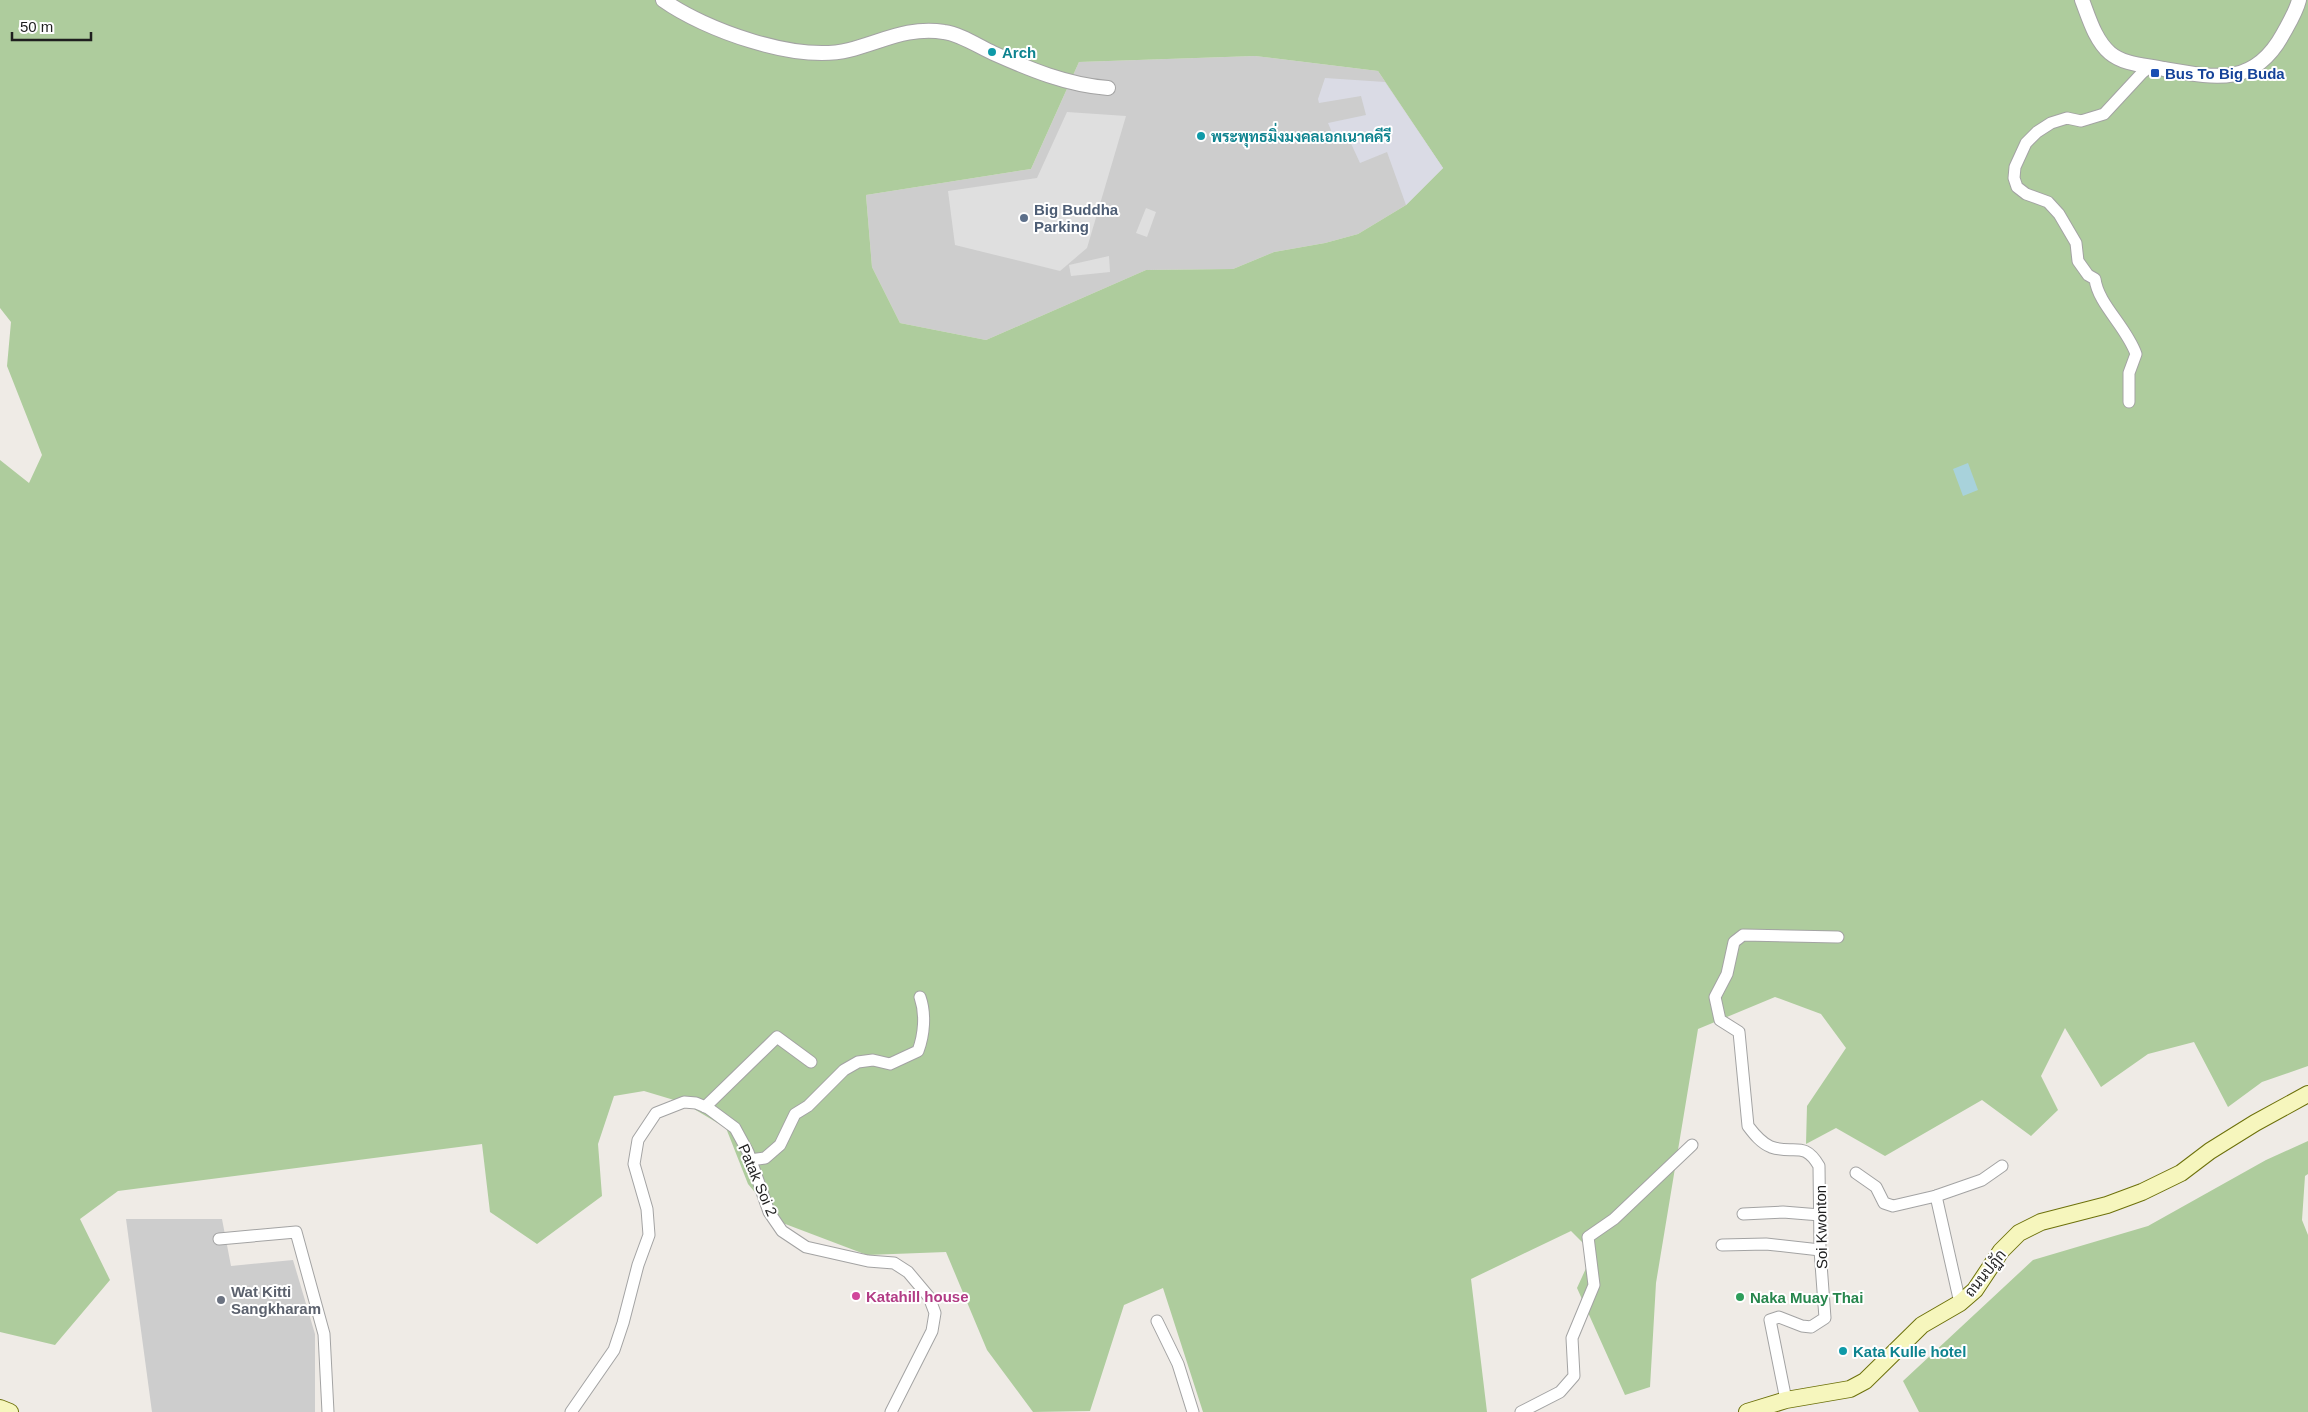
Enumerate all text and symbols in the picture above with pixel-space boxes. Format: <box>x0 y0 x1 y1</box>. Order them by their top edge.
scale bar <box>12 10 91 42</box>
text: 50 m <box>20 18 53 35</box>
place label: Arch <box>1002 44 1036 61</box>
marker: Arch <box>986 46 998 58</box>
place label: Bus To Big Buda <box>2165 65 2285 82</box>
marker: Bus To Big Buda <box>2149 67 2161 79</box>
place label: พระพุทธมิ่งมงคลเอกเนาคคีรี <box>1211 122 1391 148</box>
marker: พระพุทธมิ่งมงคลเอกเนาคคีรี <box>1195 130 1207 142</box>
place label: Big Buddha Parking <box>1034 201 1119 235</box>
marker: Big Buddha Parking <box>1018 212 1030 224</box>
street label: Patak Soi 2 <box>735 1141 781 1219</box>
street label: Soi Kwonton <box>1812 1185 1830 1269</box>
street label: ถนนปฏัก <box>1961 1246 2011 1301</box>
place label: Wat Kitti Sangkharam <box>231 1283 321 1317</box>
place label: Katahill house <box>866 1288 969 1305</box>
place label: Naka Muay Thai <box>1750 1289 1863 1306</box>
marker: Katahill house <box>850 1290 862 1302</box>
marker: Naka Muay Thai <box>1734 1291 1746 1303</box>
marker: Wat Kitti Sangkharam <box>215 1294 227 1306</box>
place label: Kata Kulle hotel <box>1853 1343 1966 1360</box>
marker: Kata Kulle hotel <box>1837 1345 1849 1357</box>

